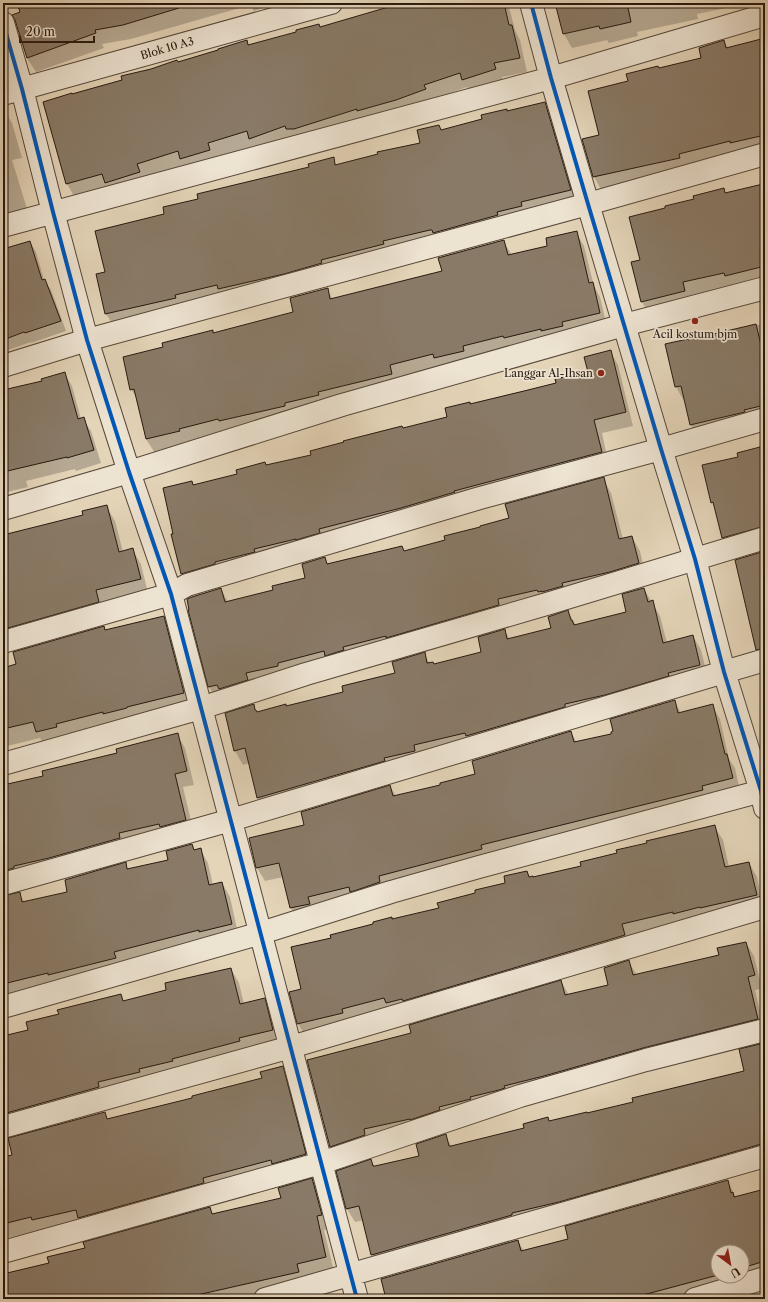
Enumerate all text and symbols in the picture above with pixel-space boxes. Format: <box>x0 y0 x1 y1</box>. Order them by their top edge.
scale bar <box>20 18 94 44</box>
text: 20 m <box>26 24 55 39</box>
street label: Blok 10 A3 <box>139 34 195 62</box>
marker: Acil kostum bjm <box>690 316 700 326</box>
place label: Acil kostum bjm <box>652 327 738 341</box>
place label: Langgar Al-Ihsan <box>504 366 593 380</box>
marker: Langgar Al-Ihsan <box>596 368 606 378</box>
north arrow <box>710 1244 750 1284</box>
text: U <box>728 1264 743 1281</box>

